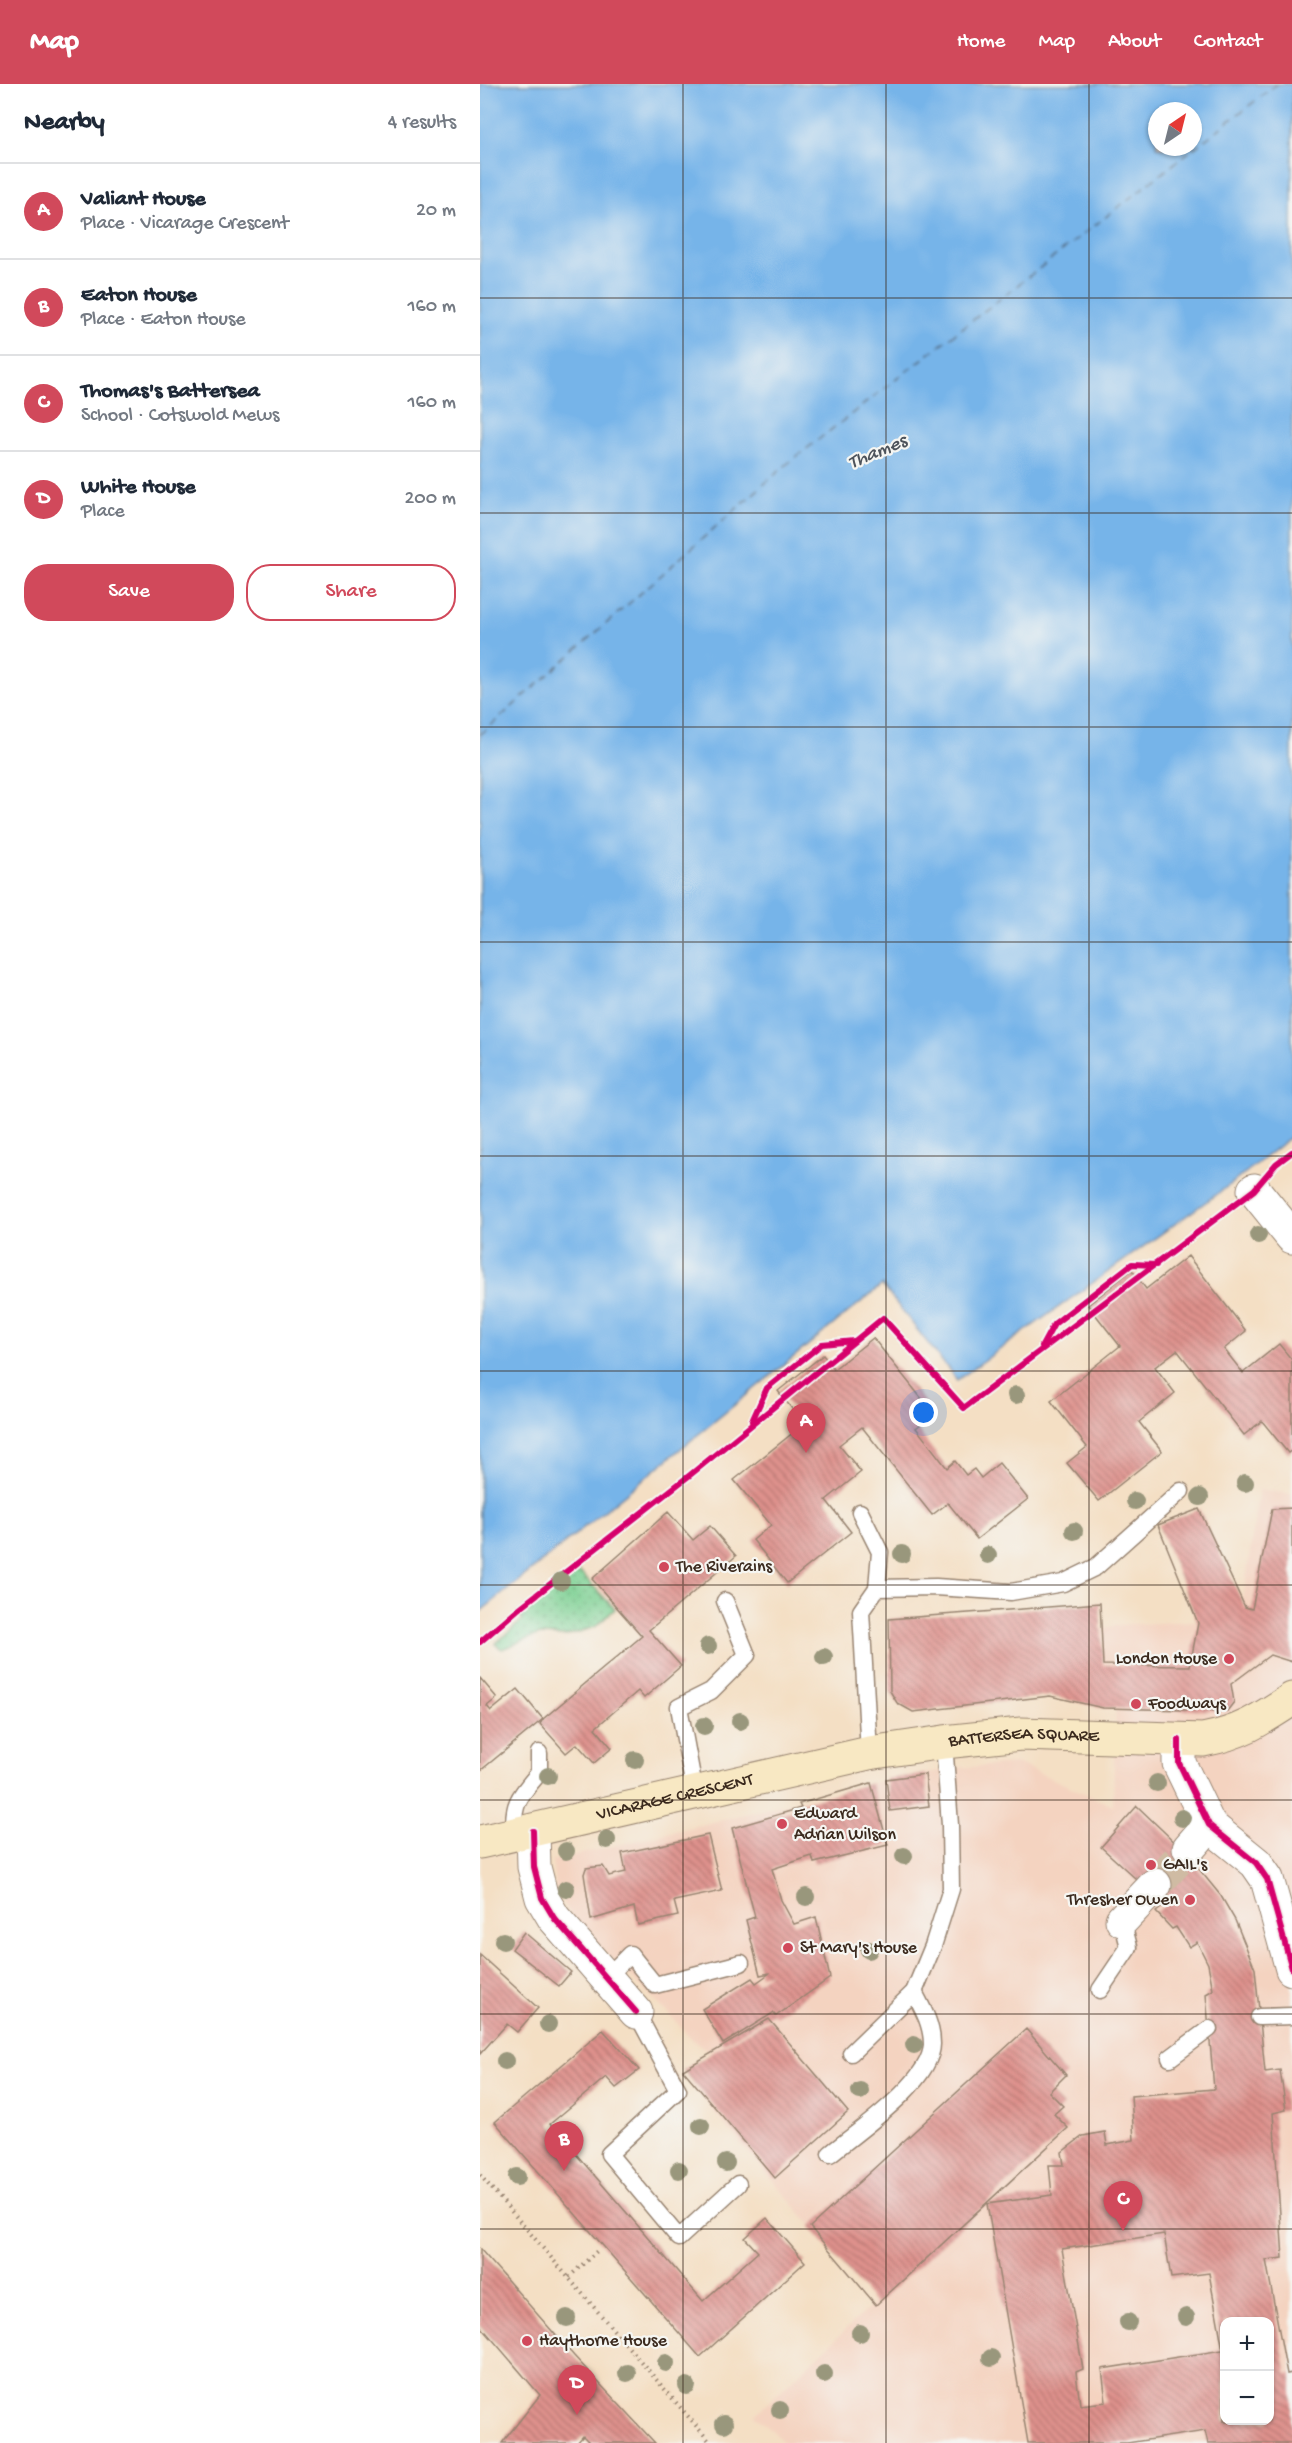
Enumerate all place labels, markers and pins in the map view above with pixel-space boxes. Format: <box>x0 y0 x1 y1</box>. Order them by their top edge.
pin: A <box>786 1404 826 1453</box>
place label: The Riverains <box>675 1557 774 1578</box>
marker: The Riverains <box>657 1560 671 1574</box>
place label: London House <box>1116 1649 1218 1670</box>
marker: London House <box>1222 1652 1236 1666</box>
place label: Foodways <box>1147 1694 1227 1715</box>
marker: Foodways <box>1129 1697 1143 1711</box>
place label: Edward Adrian Wilson <box>794 1804 896 1846</box>
marker: Edward Adrian Wilson <box>775 1817 789 1831</box>
place label: GAIL's <box>1163 1855 1208 1876</box>
marker: GAIL's <box>1144 1858 1158 1872</box>
place label: Thresher Owen <box>1066 1890 1178 1911</box>
marker: Thresher Owen <box>1183 1893 1197 1907</box>
place label: St Mary's House <box>800 1938 918 1959</box>
marker: St Mary's House <box>781 1941 795 1955</box>
pin: B <box>544 2122 584 2171</box>
pin: C <box>1104 2182 1142 2231</box>
place label: Haythorne House <box>539 2331 668 2352</box>
marker: Haythorne House <box>520 2334 534 2348</box>
pin: D <box>558 2366 596 2415</box>

